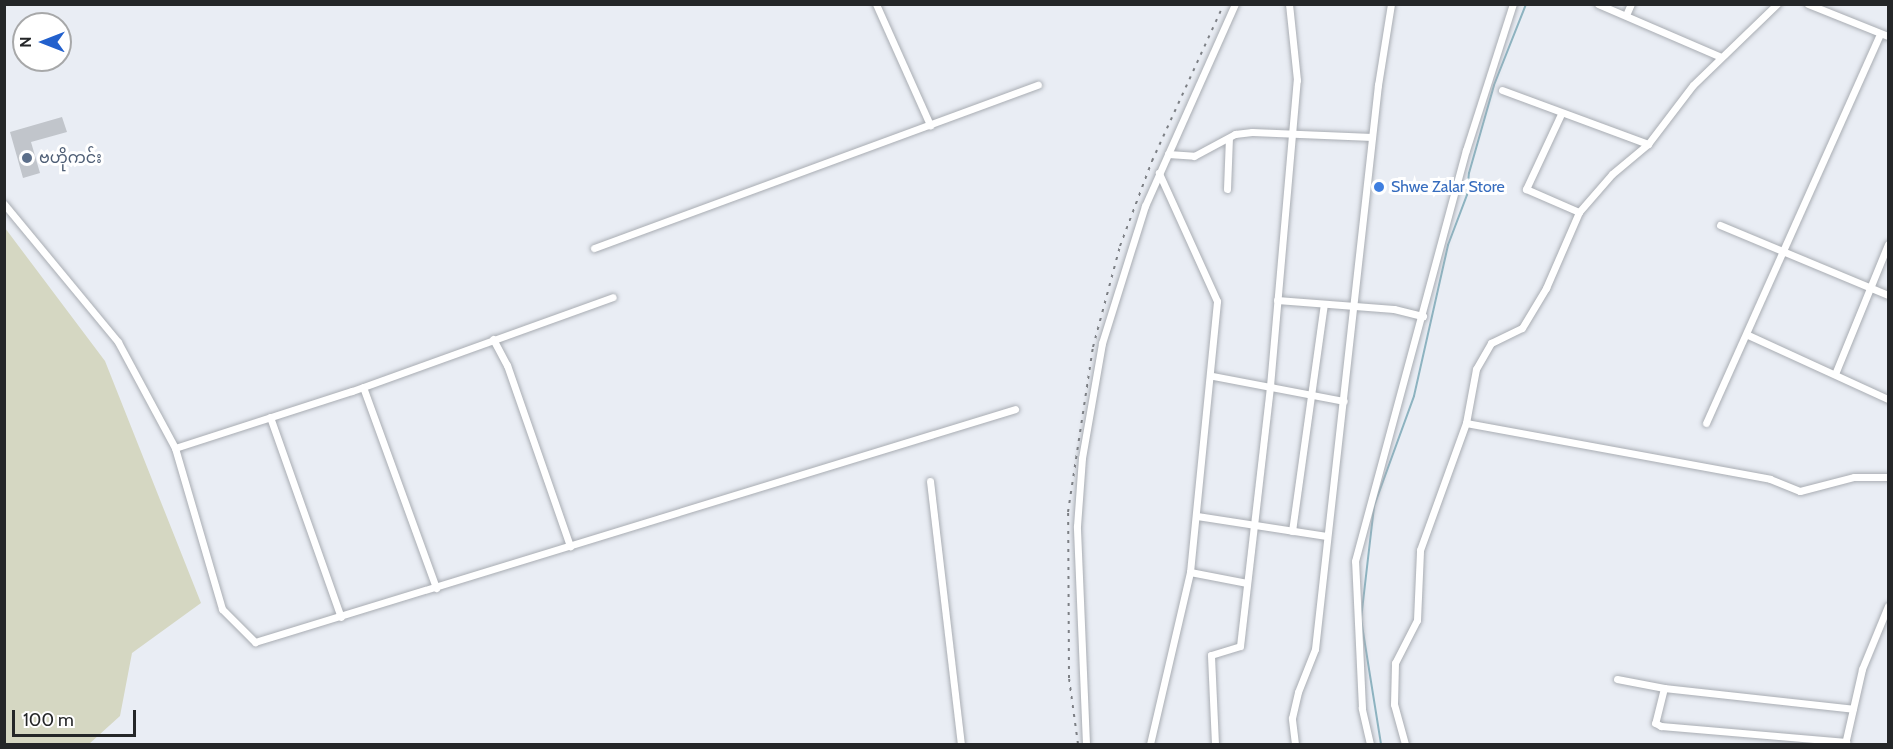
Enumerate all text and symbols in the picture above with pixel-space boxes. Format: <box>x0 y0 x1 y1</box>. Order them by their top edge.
north arrow <box>12 12 72 72</box>
text: N <box>16 36 35 48</box>
place label: ဗဟိုကင်း <box>39 148 102 168</box>
marker: ဗဟိုကင်း <box>20 151 34 165</box>
place label: Shwe Zalar Store <box>1391 177 1505 197</box>
marker: Shwe Zalar Store <box>1372 180 1386 194</box>
scale bar <box>15 698 140 736</box>
text: 100 m <box>23 709 74 731</box>

